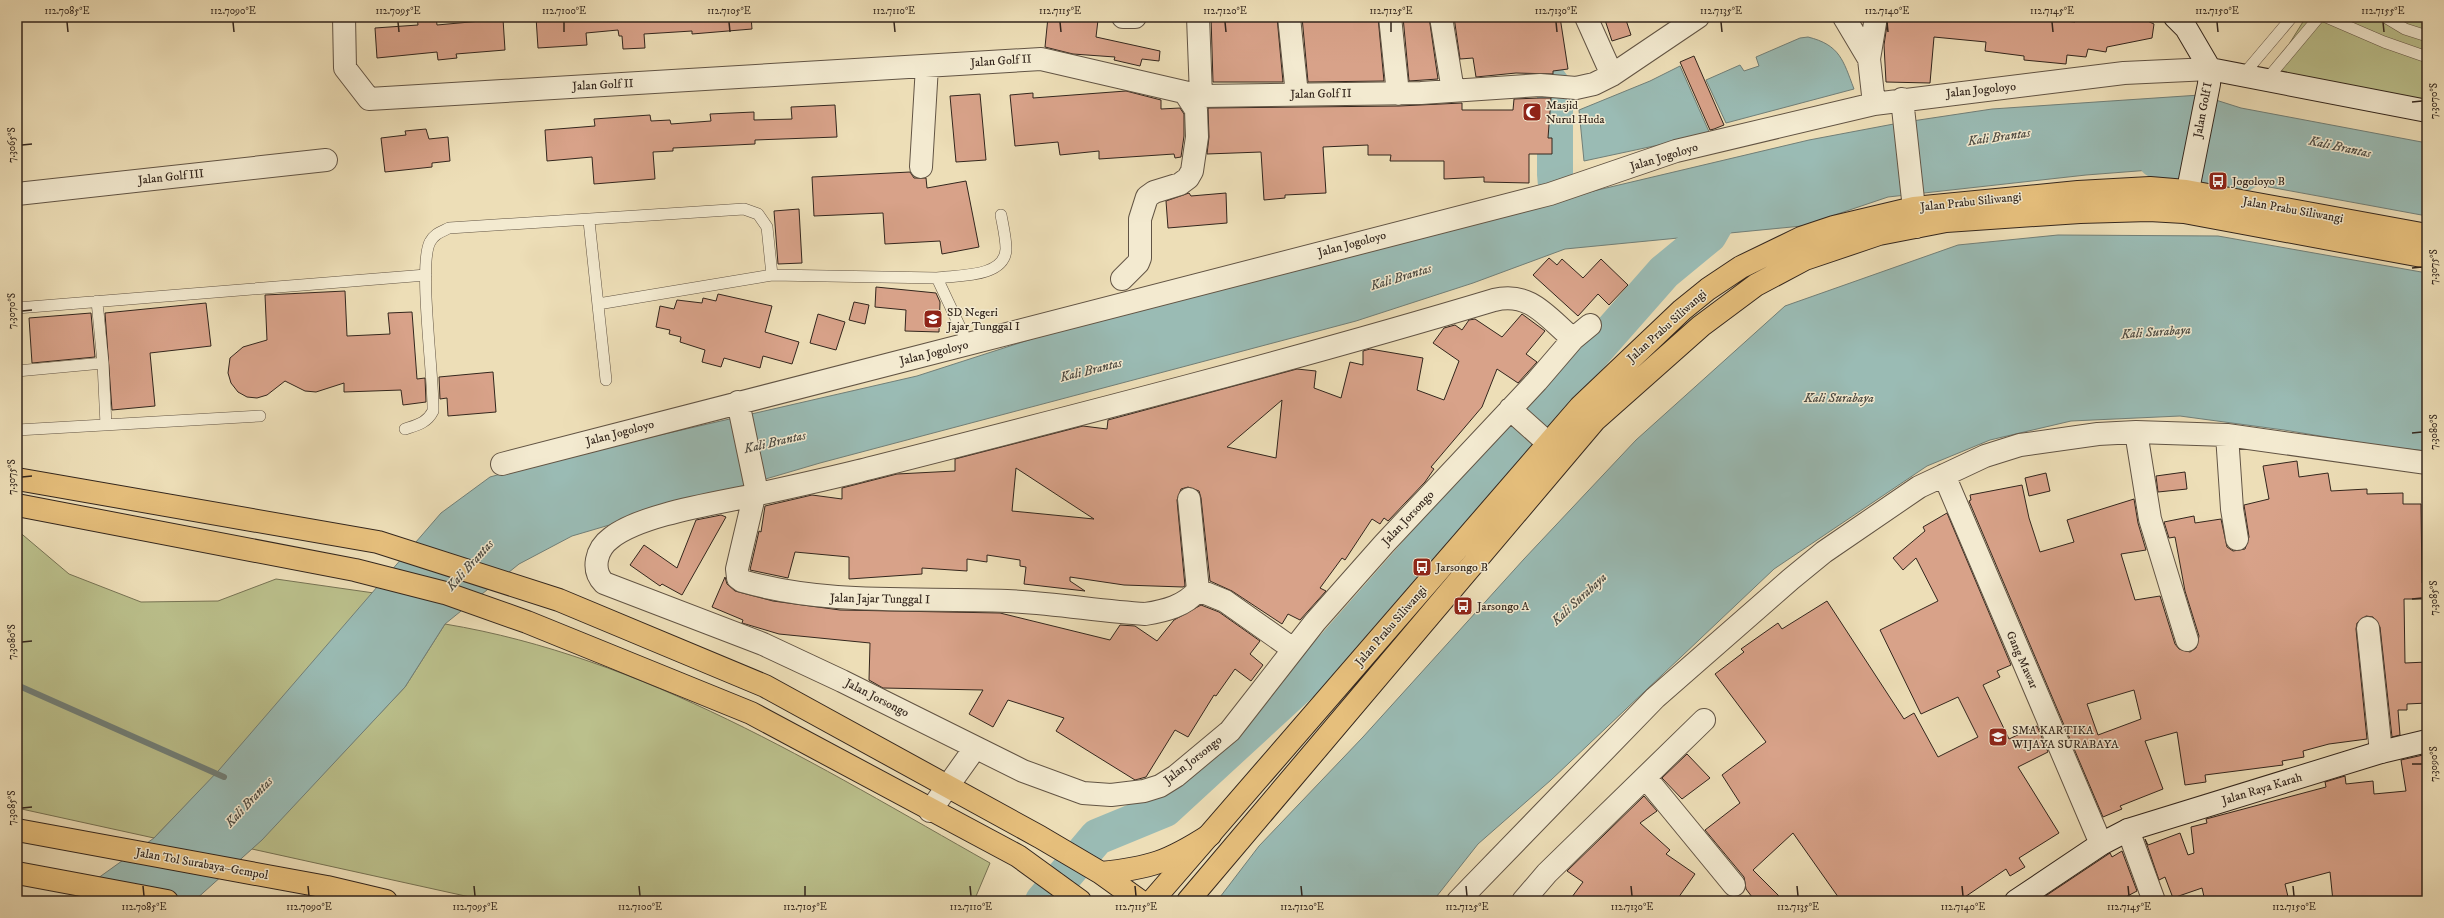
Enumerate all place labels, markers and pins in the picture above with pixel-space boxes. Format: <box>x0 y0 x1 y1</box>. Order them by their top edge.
place label: Masjid Nurul Huda <box>1546 98 1605 127</box>
mosque icon: Masjid Nurul Huda <box>1521 101 1543 123</box>
bus stop icon: Jogoloyo B <box>2207 170 2229 192</box>
place label: Jogoloyo B <box>2231 174 2285 189</box>
place label: SD Negeri Jajar Tunggal I <box>946 305 1020 334</box>
school or university icon: SD Negeri Jajar Tunggal I <box>922 308 944 330</box>
bus stop icon: Jarsongo B <box>1411 556 1433 578</box>
place label: Jarsongo B <box>1435 560 1488 575</box>
bus stop icon: Jarsongo A <box>1452 595 1474 617</box>
place label: Jarsongo A <box>1476 599 1529 614</box>
place label: SMA KARTIKA WIJAYA SURABAYA <box>2011 723 2119 752</box>
school or university icon: SMA KARTIKA WIJAYA SURABAYA <box>1987 726 2009 748</box>

